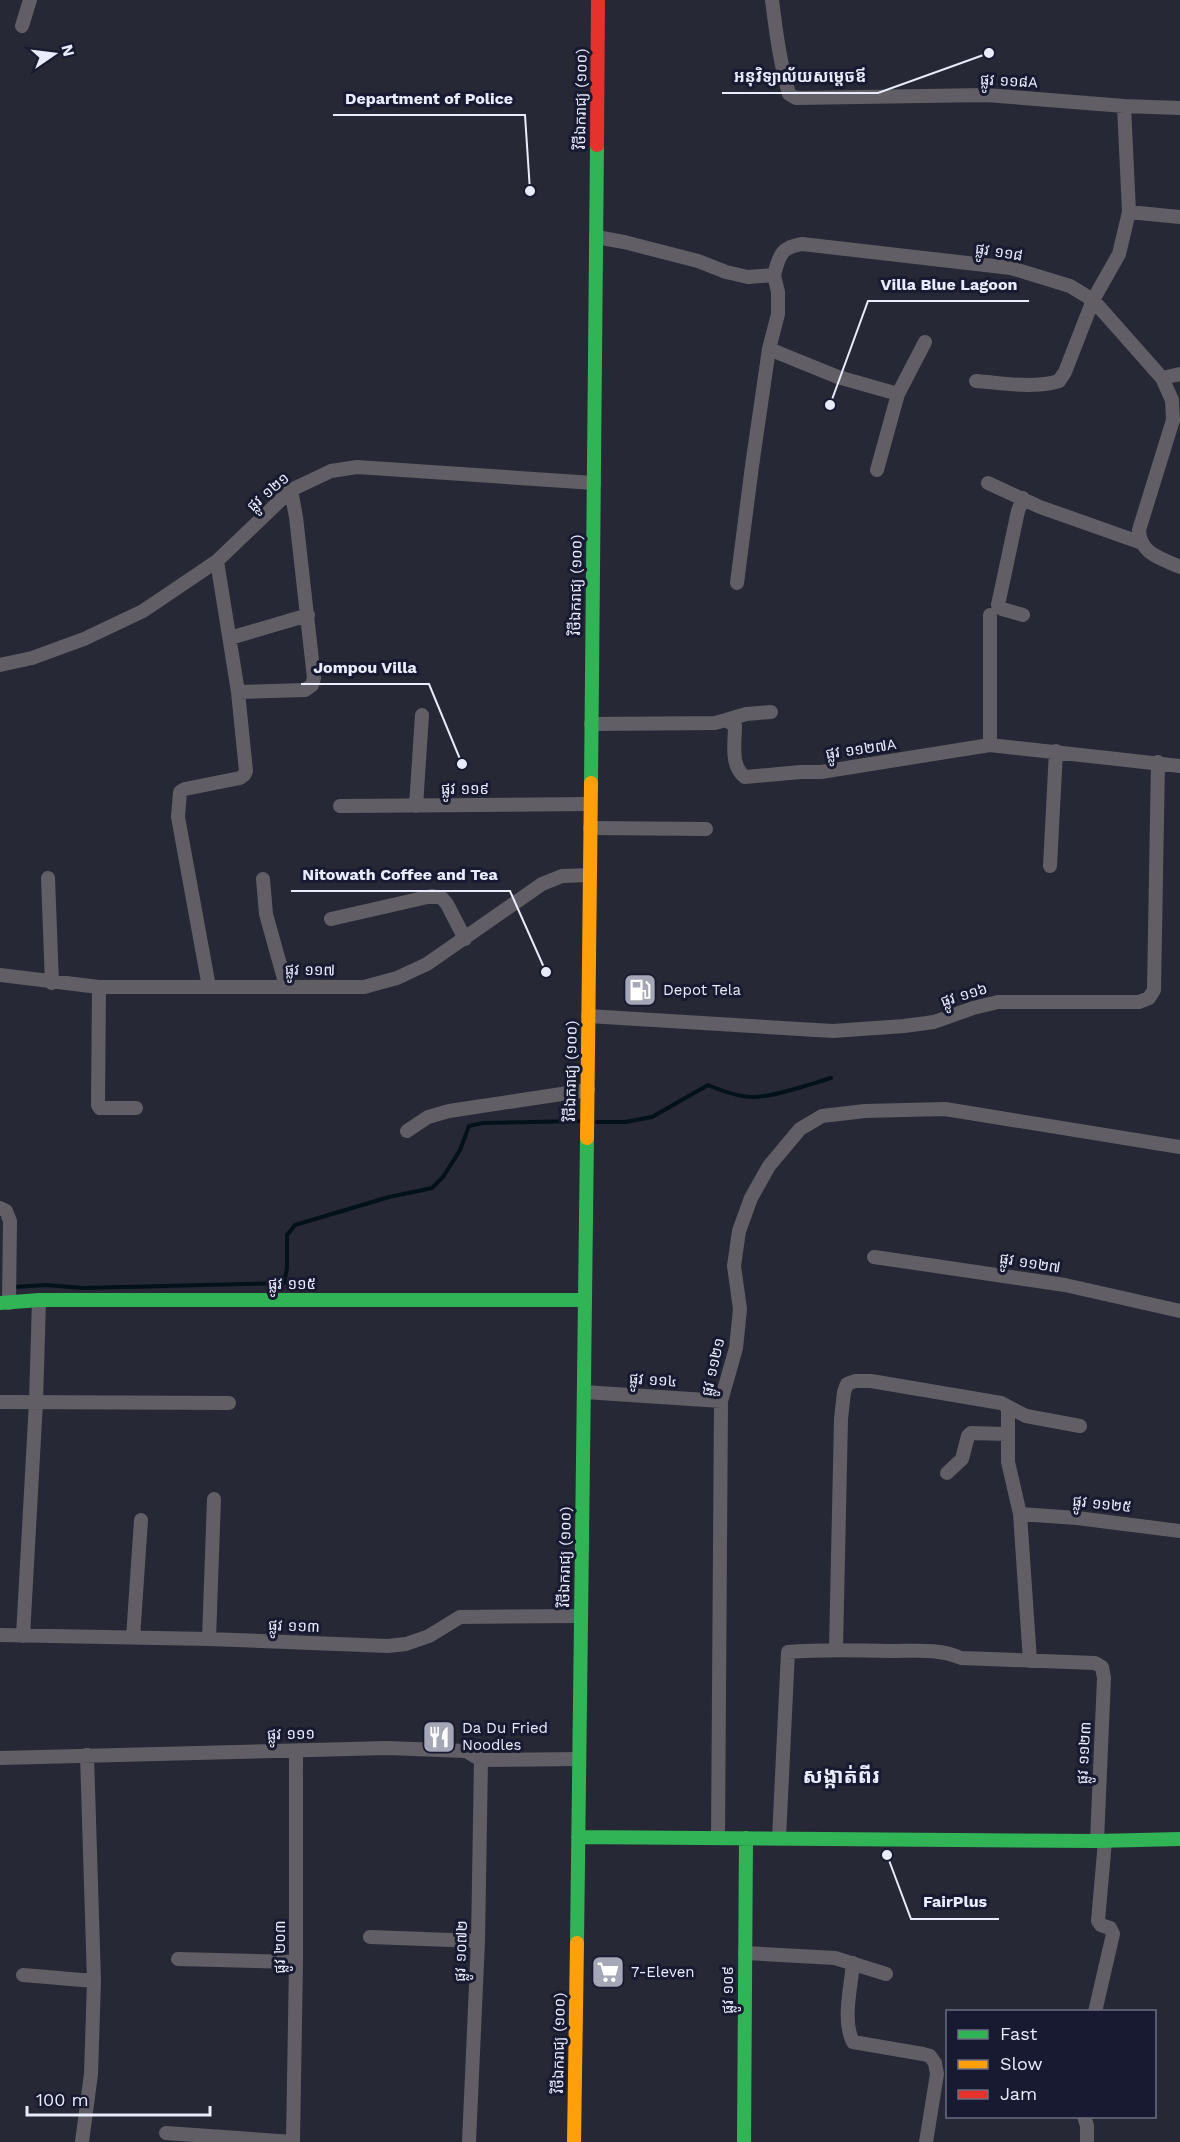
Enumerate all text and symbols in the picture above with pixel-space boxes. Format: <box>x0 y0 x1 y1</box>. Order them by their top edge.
north arrow <box>24 24 84 84</box>
text: N <box>57 42 79 59</box>
street label: វិថីឯករាជ្យ (១០០) <box>571 48 591 150</box>
callout: អនុវិទ្យាល័យសម្តេចឪ <box>722 59 878 93</box>
text: អនុវិទ្យាល័យសម្តេចឪ <box>734 66 866 87</box>
street label: ផ្លូវ ១១៨A <box>979 70 1039 96</box>
callout: Department of Police <box>333 81 525 115</box>
text: Department of Police <box>345 89 513 108</box>
street label: ផ្លូវ ១១៨ <box>973 239 1024 269</box>
callout: Villa Blue Lagoon <box>868 267 1029 301</box>
text: Villa Blue Lagoon <box>881 275 1017 294</box>
street label: ផ្លូវ ១២១ <box>243 469 296 519</box>
street label: វិថីឯករាជ្យ (១០០) <box>566 534 586 636</box>
callout: Jompou Villa <box>301 650 429 684</box>
text: Jompou Villa <box>313 658 418 677</box>
street label: ផ្លូវ ១១២៧A <box>824 735 898 767</box>
street label: ផ្លូវ ១១៩ <box>441 780 489 802</box>
callout: Nitowath Coffee and Tea <box>291 857 510 891</box>
text: Nitowath Coffee and Tea <box>302 865 498 884</box>
street label: ផ្លូវ ១១៧ <box>285 961 335 984</box>
fuel station icon: Depot Tela <box>622 972 658 1008</box>
street label: ផ្លូវ ១១៦ <box>938 979 991 1015</box>
place label: Depot Tela <box>663 981 741 999</box>
street label: វិថីឯករាជ្យ (១០០) <box>561 1020 581 1122</box>
street label: ផ្លូវ ១១២៧ <box>997 1249 1062 1281</box>
street label: ផ្លូវ ១១៥ <box>268 1275 316 1297</box>
street label: ផ្លូវ ១១២១ <box>698 1336 733 1399</box>
street label: ផ្លូវ ១១៤ <box>628 1369 678 1395</box>
street label: ផ្លូវ ១១២៥ <box>1071 1492 1132 1520</box>
street label: វិថីឯករាជ្យ (១០០) <box>555 1506 575 1608</box>
street label: ផ្លូវ ១១៣ <box>268 1616 320 1640</box>
restaurant icon: Da Du Fried Noodles <box>421 1719 457 1755</box>
place label: Da Du Fried Noodles <box>462 1719 548 1754</box>
street label: ផ្លូវ ១១២៣ <box>1073 1721 1099 1785</box>
street label: ផ្លូវ ១១១ <box>267 1725 315 1748</box>
district label: សង្កាត់ពីរ <box>802 1763 880 1789</box>
callout: FairPlus <box>911 1885 999 1919</box>
text: FairPlus <box>923 1892 988 1911</box>
street label: ផ្លូវ ២០៣ <box>271 1920 293 1974</box>
street label: ផ្លូវ ១០៧២ <box>451 1920 476 1982</box>
supermarket icon: 7-Eleven <box>590 1954 626 1990</box>
place label: 7-Eleven <box>631 1963 695 1981</box>
street label: ផ្លូវ ១០៩ <box>719 1966 741 2014</box>
street label: វិថីឯករាជ្យ (១០០) <box>549 1992 569 2094</box>
legend <box>946 2010 1156 2118</box>
text: Fast <box>1000 2023 1038 2044</box>
text: Slow <box>1000 2053 1043 2074</box>
scale bar <box>27 2079 210 2117</box>
text: Jam <box>1000 2083 1037 2104</box>
text: 100 m <box>36 2089 89 2110</box>

